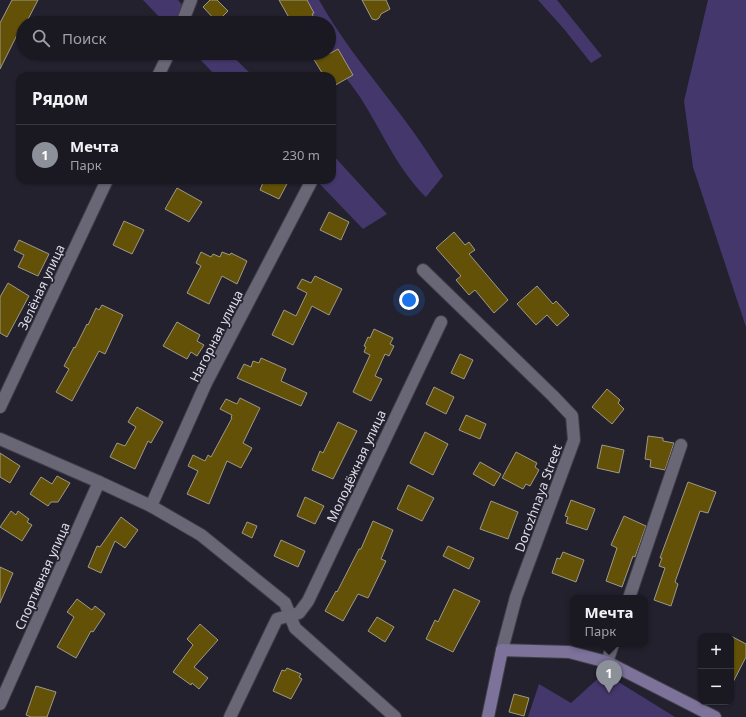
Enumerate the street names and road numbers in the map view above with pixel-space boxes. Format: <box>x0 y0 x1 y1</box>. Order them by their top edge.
street label: Зелёная улица <box>13 241 69 333</box>
street label: Нагорная улица <box>185 287 247 385</box>
street label: Молодёжная улица <box>322 407 390 525</box>
street label: Dorozhnaya Street <box>510 441 566 554</box>
street label: Спортивная улица <box>10 519 74 633</box>

